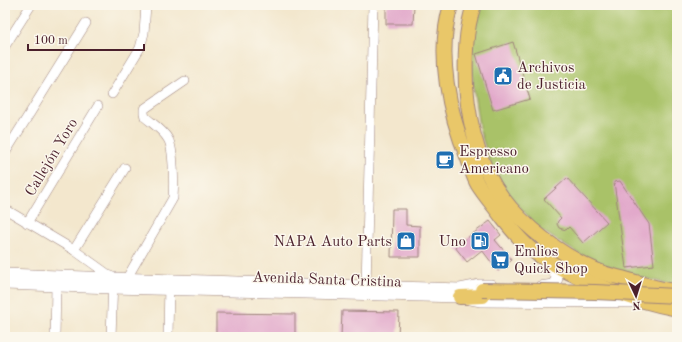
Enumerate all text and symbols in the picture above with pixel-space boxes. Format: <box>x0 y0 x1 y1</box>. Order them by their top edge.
scale bar <box>28 26 144 52</box>
text: 100 m <box>34 35 68 47</box>
place label: Archivos de Justicia <box>517 61 586 93</box>
public building icon: Archivos de Justicia <box>492 65 514 87</box>
street label: Callejón Yoro <box>23 116 81 199</box>
place label: Espresso Americano <box>459 145 529 177</box>
cafe icon: Espresso Americano <box>434 149 456 171</box>
shop icon: NAPA Auto Parts <box>395 230 417 252</box>
fuel station icon: Uno <box>469 230 491 252</box>
place label: NAPA Auto Parts <box>273 235 392 250</box>
place label: Uno <box>439 235 466 250</box>
place label: Emlios Quick Shop <box>514 245 588 277</box>
supermarket icon: Emlios Quick Shop <box>489 249 511 271</box>
street label: Avenida Santa Cristina <box>252 270 402 291</box>
north arrow <box>616 276 656 316</box>
text: N <box>631 299 641 310</box>

